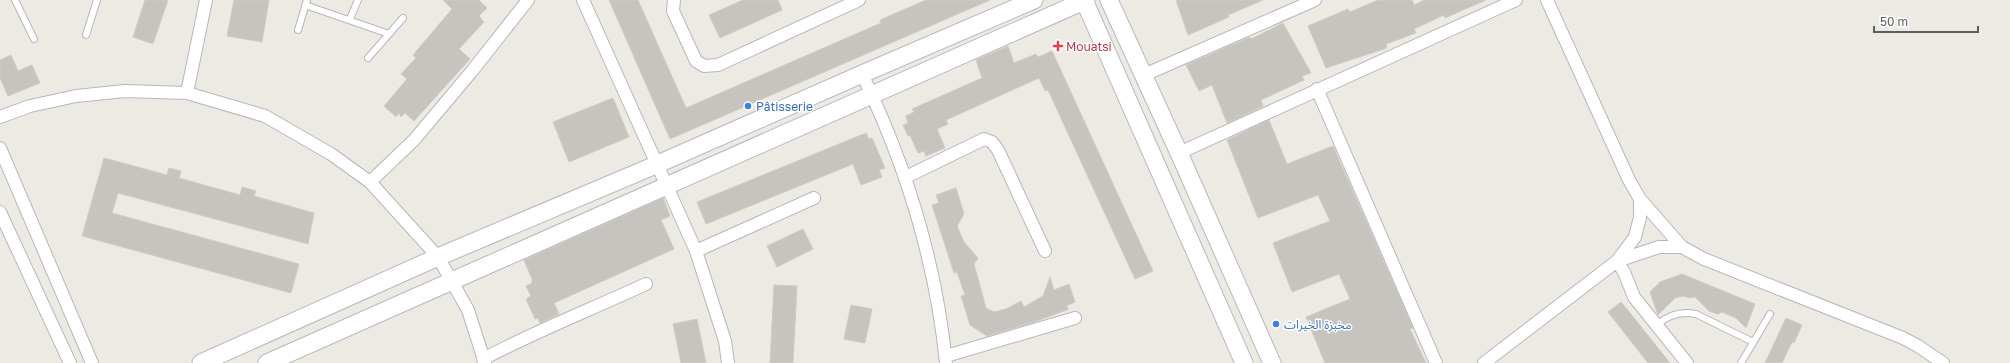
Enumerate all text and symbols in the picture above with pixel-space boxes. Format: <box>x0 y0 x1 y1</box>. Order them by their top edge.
scale bar <box>1874 8 1978 34</box>
text: 50 m <box>1880 14 1908 29</box>
place label: Mouatsi <box>1066 39 1112 54</box>
marker: Mouatsi <box>1053 41 1063 51</box>
place label: Pâtisserie <box>756 99 813 114</box>
marker: Pâtisserie <box>743 101 753 111</box>
place label: مخبزة الخيرات <box>1284 317 1352 332</box>
marker: مخبزة الخيرات <box>1271 319 1281 329</box>

